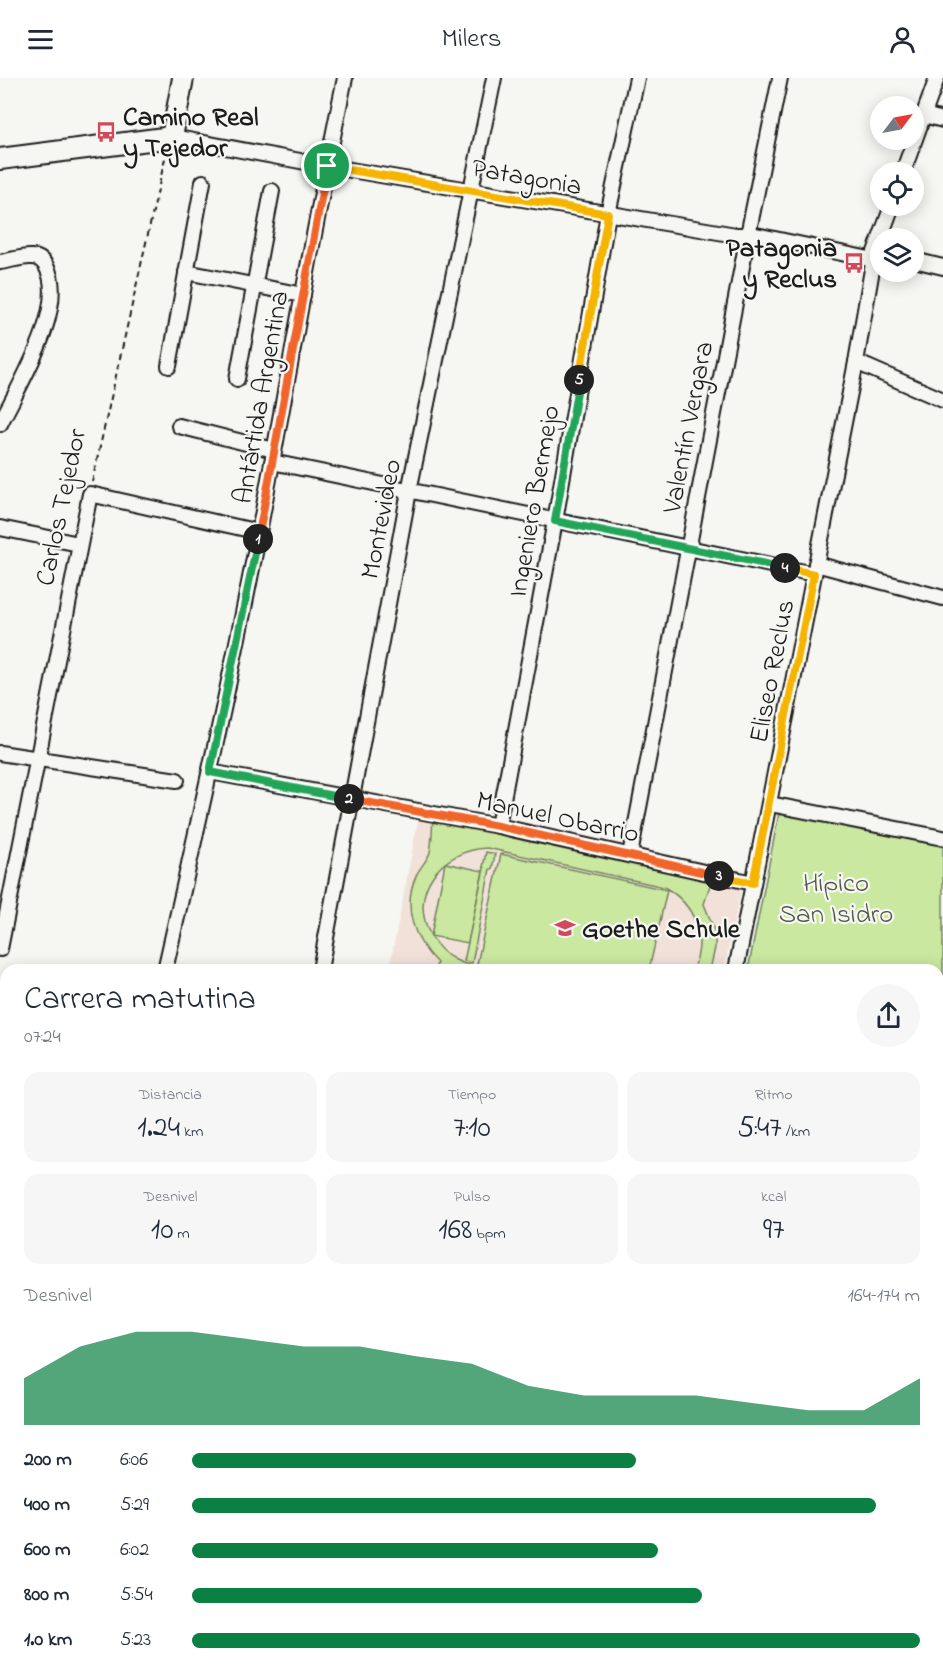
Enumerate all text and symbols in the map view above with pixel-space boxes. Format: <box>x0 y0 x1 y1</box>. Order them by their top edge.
text: Milers <box>442 20 502 59</box>
icon: menu <box>24 23 57 56</box>
icon: person <box>886 23 919 56</box>
north arrow <box>870 96 924 150</box>
map controls <box>870 96 924 282</box>
place label: Camino Real y Tejedor <box>123 99 258 169</box>
bus stop icon: Camino Real y Tejedor <box>94 120 118 144</box>
pin <box>301 140 352 191</box>
icon: arrive <box>310 149 343 182</box>
street label: Patagonia <box>468 150 585 207</box>
button: locate <box>870 162 924 216</box>
button: layers <box>870 228 924 282</box>
place label: Patagonia y Reclus <box>726 230 837 300</box>
bus stop icon: Patagonia y Reclus <box>842 251 866 275</box>
street label: Antártida Argentina <box>225 288 300 507</box>
street label: Valentín Vergara <box>654 338 725 518</box>
pin: 5 <box>564 365 594 395</box>
text: 5 <box>574 368 584 392</box>
street label: Ingeniero Bermejo <box>499 402 572 601</box>
street label: Carlos Tejedor <box>27 425 98 590</box>
street label: Montevideo <box>352 456 413 583</box>
pin: 1 <box>243 524 273 554</box>
text: 1 <box>255 527 261 551</box>
pin: 4 <box>770 553 800 583</box>
text: 4 <box>782 556 788 580</box>
street label: Eliseo Reclus <box>740 597 806 746</box>
street label: Manuel Obarrio <box>473 782 642 855</box>
pin: 2 <box>334 784 364 814</box>
text: 2 <box>345 787 353 811</box>
pin: 3 <box>704 861 734 891</box>
text: 3 <box>716 864 722 888</box>
park label: Hípico San Isidro <box>779 865 893 935</box>
place label: Goethe Schule <box>582 911 741 950</box>
school or university icon: Goethe Schule <box>553 916 577 940</box>
text: Carrera matutina <box>24 976 256 1024</box>
button: share <box>857 984 920 1047</box>
text: 07:24 <box>24 1023 61 1052</box>
text: Distancia <box>139 1083 202 1107</box>
text: Tiempo <box>448 1083 496 1107</box>
text: Ritmo <box>755 1083 793 1107</box>
text: 1.24 <box>137 1107 180 1151</box>
text: 7:10 <box>453 1107 491 1151</box>
text: 5:47 <box>737 1107 782 1151</box>
text: km <box>180 1120 204 1144</box>
text: /km <box>782 1120 810 1144</box>
text: Desnivel <box>143 1185 198 1209</box>
text: Pulso <box>454 1185 490 1209</box>
text: kcal <box>761 1185 786 1209</box>
text: 10 <box>151 1209 173 1253</box>
text: 168 <box>438 1209 472 1253</box>
text: 97 <box>763 1209 784 1253</box>
text: m <box>173 1222 190 1246</box>
text: bpm <box>472 1222 506 1246</box>
text: Desnivel <box>24 1282 92 1311</box>
text: 164–174 m <box>847 1282 920 1311</box>
text: 200 m <box>24 1446 72 1475</box>
text: 6:06 <box>120 1446 148 1475</box>
text: 400 m <box>24 1491 70 1520</box>
text: 5:29 <box>120 1491 149 1520</box>
text: 600 m <box>24 1536 71 1565</box>
text: 6:02 <box>120 1536 149 1565</box>
text: 800 m <box>24 1581 69 1610</box>
text: 5:54 <box>120 1581 153 1610</box>
text: 1.0 km <box>24 1626 72 1655</box>
text: 5:23 <box>120 1626 151 1655</box>

